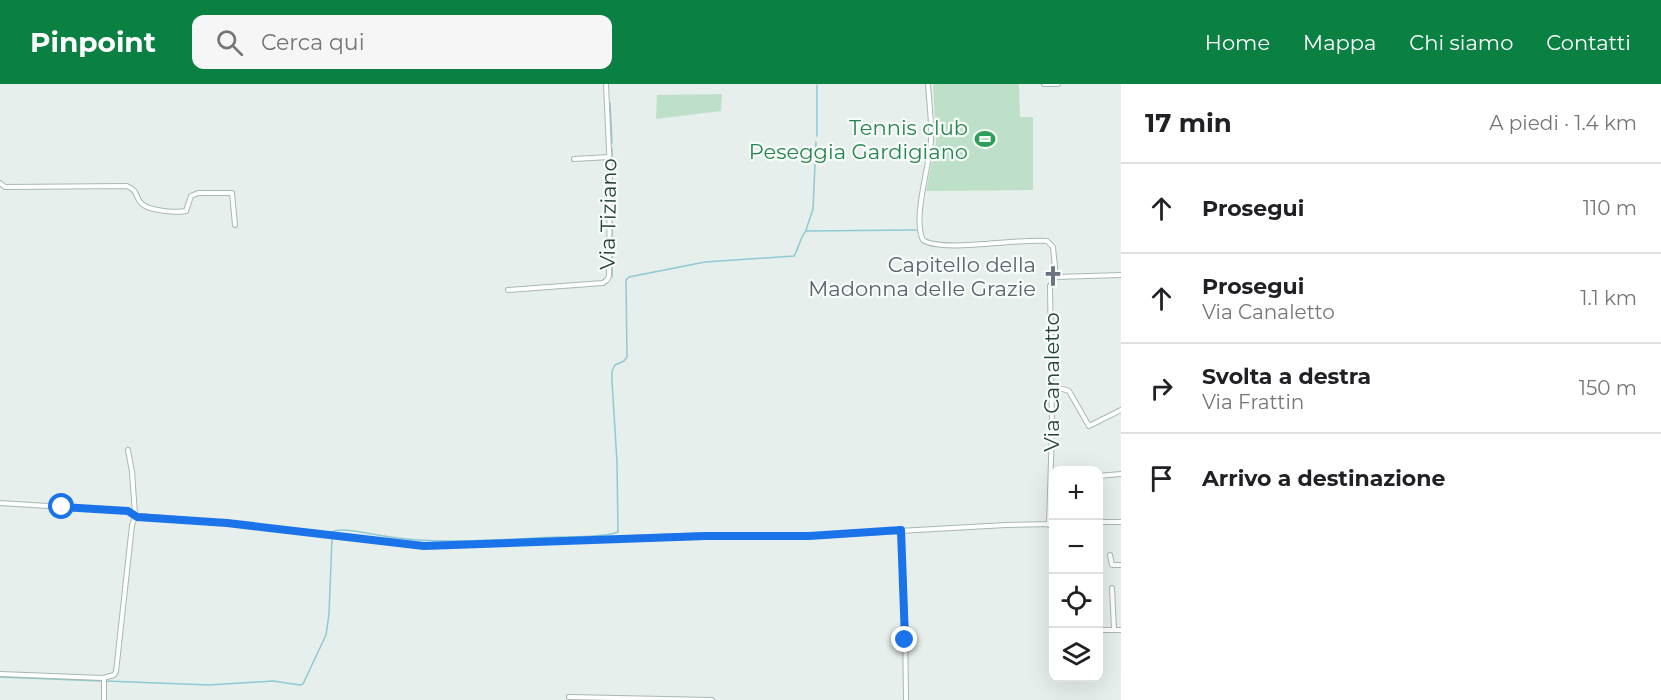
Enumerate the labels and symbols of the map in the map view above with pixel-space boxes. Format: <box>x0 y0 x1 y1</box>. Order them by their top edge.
place label: Tennis club Peseggia Gardigiano <box>749 115 968 164</box>
sports icon: Tennis club Peseggia Gardigiano <box>973 127 997 151</box>
street label: Via Tiziano <box>595 158 621 270</box>
place label: Capitello della Madonna delle Grazie <box>808 252 1036 301</box>
church icon: Capitello della Madonna delle Grazie <box>1041 264 1065 288</box>
street label: Via Canaletto <box>1039 312 1064 452</box>
route start <box>48 493 74 519</box>
route end <box>891 626 917 652</box>

